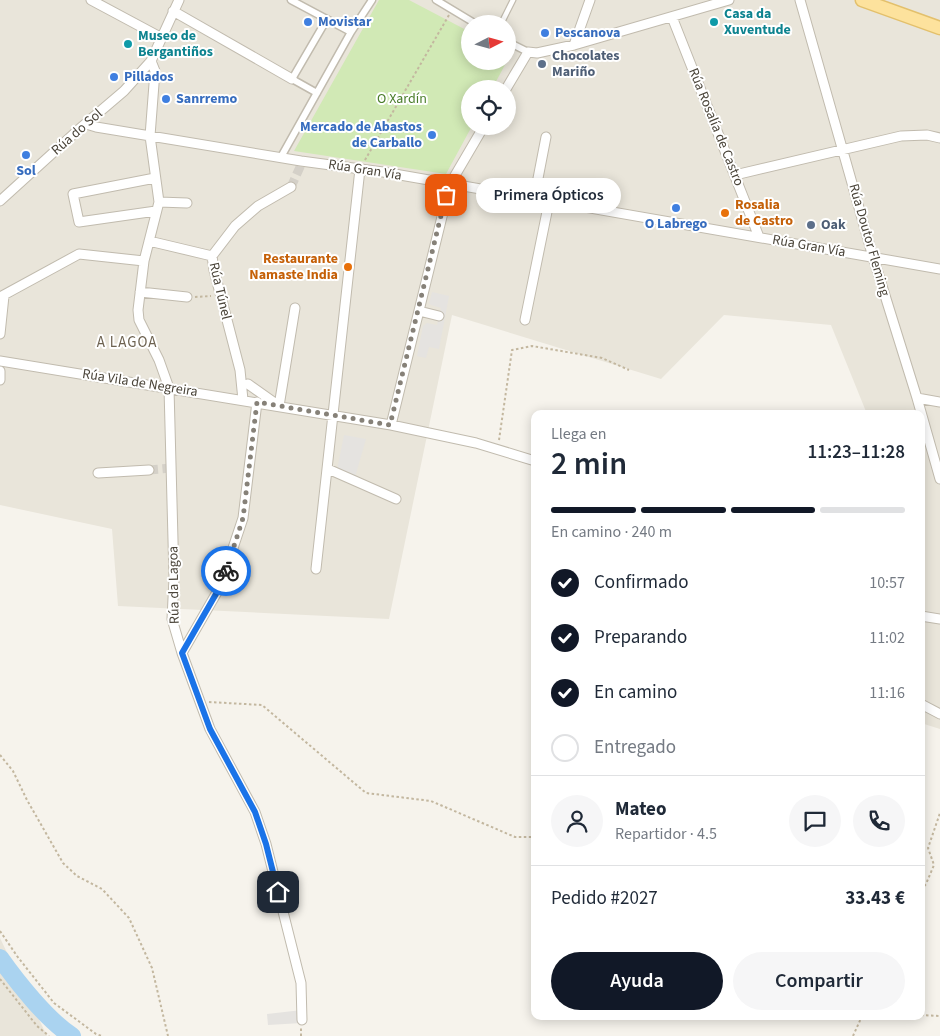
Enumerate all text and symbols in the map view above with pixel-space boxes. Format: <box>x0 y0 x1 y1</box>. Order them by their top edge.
place label: Casa da Xuventude <box>724 4 791 40</box>
place label: Movistar <box>318 12 372 32</box>
north arrow <box>461 15 516 70</box>
map controls <box>461 15 516 135</box>
marker: Movistar <box>302 16 314 28</box>
marker: Casa da Xuventude <box>708 16 720 28</box>
place label: Pescanova <box>555 23 620 43</box>
place label: Museo de Bergantiños <box>138 26 213 62</box>
marker: Pescanova <box>539 27 551 39</box>
marker: Museo de Bergantiños <box>122 38 134 50</box>
place label: Chocolates Mariño <box>552 46 620 82</box>
marker: Chocolates Mariño <box>536 58 548 70</box>
street label: Rúa Rosalía de Castro <box>683 65 749 189</box>
place label: Pillados <box>124 67 174 87</box>
marker: Pillados <box>108 71 120 83</box>
button: locate <box>461 80 516 135</box>
place label: Sanrremo <box>176 89 237 109</box>
park label: O Xardín <box>377 89 427 109</box>
marker: Sanrremo <box>160 93 172 105</box>
street label: Rúa do Sol <box>47 104 107 160</box>
place label: Mercado de Abastos de Carballo <box>300 117 422 153</box>
marker: Mercado de Abastos de Carballo <box>426 129 438 141</box>
marker: Sol <box>20 149 32 161</box>
street label: Rúa Gran Vía <box>327 154 403 186</box>
place label: Sol <box>16 161 36 181</box>
pin <box>425 174 467 216</box>
callout: Primera Ópticos <box>476 178 621 212</box>
icon: bag <box>432 181 460 209</box>
street label: Rúa Doutor Fleming <box>843 181 895 299</box>
text: Primera Ópticos <box>493 184 604 206</box>
place label: Rosalia de Castro <box>735 195 793 231</box>
marker: O Labrego <box>670 202 682 214</box>
marker: Rosalia de Castro <box>719 207 731 219</box>
place label: O Labrego <box>645 214 708 234</box>
place label: Oak <box>821 215 846 235</box>
marker: Oak <box>805 219 817 231</box>
street label: Rúa Gran Vía <box>771 230 847 262</box>
place label: Restaurante Namaste India <box>249 249 338 285</box>
street label: Rúa Túnel <box>204 260 236 322</box>
marker: Restaurante Namaste India <box>342 261 354 273</box>
district label: A LAGOA <box>97 332 157 353</box>
street label: Rúa Vila de Negreira <box>81 364 199 402</box>
text: Llega en <box>551 423 606 445</box>
text: 11:23–11:28 <box>807 439 905 466</box>
text: 2 min <box>551 441 627 487</box>
text: En camino · 240 m <box>551 521 672 543</box>
street label: Rúa da Lagoa <box>163 546 185 624</box>
courier <box>201 546 251 596</box>
icon: bike <box>212 557 240 585</box>
icon: check <box>551 569 579 597</box>
text: Confirmado <box>594 569 689 596</box>
text: 10:57 <box>869 572 905 594</box>
icon: check <box>551 624 579 652</box>
text: Preparando <box>594 624 687 651</box>
text: 11:02 <box>869 627 905 649</box>
icon: check <box>551 679 579 707</box>
text: En camino <box>594 679 677 706</box>
text: 11:16 <box>869 682 905 704</box>
text: Entregado <box>594 734 676 761</box>
button: person <box>551 795 603 847</box>
button: chat <box>789 795 841 847</box>
button: phone <box>853 795 905 847</box>
text: Mateo <box>615 796 666 823</box>
text: Repartidor · 4.5 <box>615 823 717 845</box>
pin <box>257 871 299 913</box>
icon: home <box>264 878 292 906</box>
text: Pedido #2027 <box>551 885 658 912</box>
text: 33.43 € <box>845 885 905 912</box>
button: Ayuda <box>551 952 723 1010</box>
button: Compartir <box>733 952 905 1010</box>

